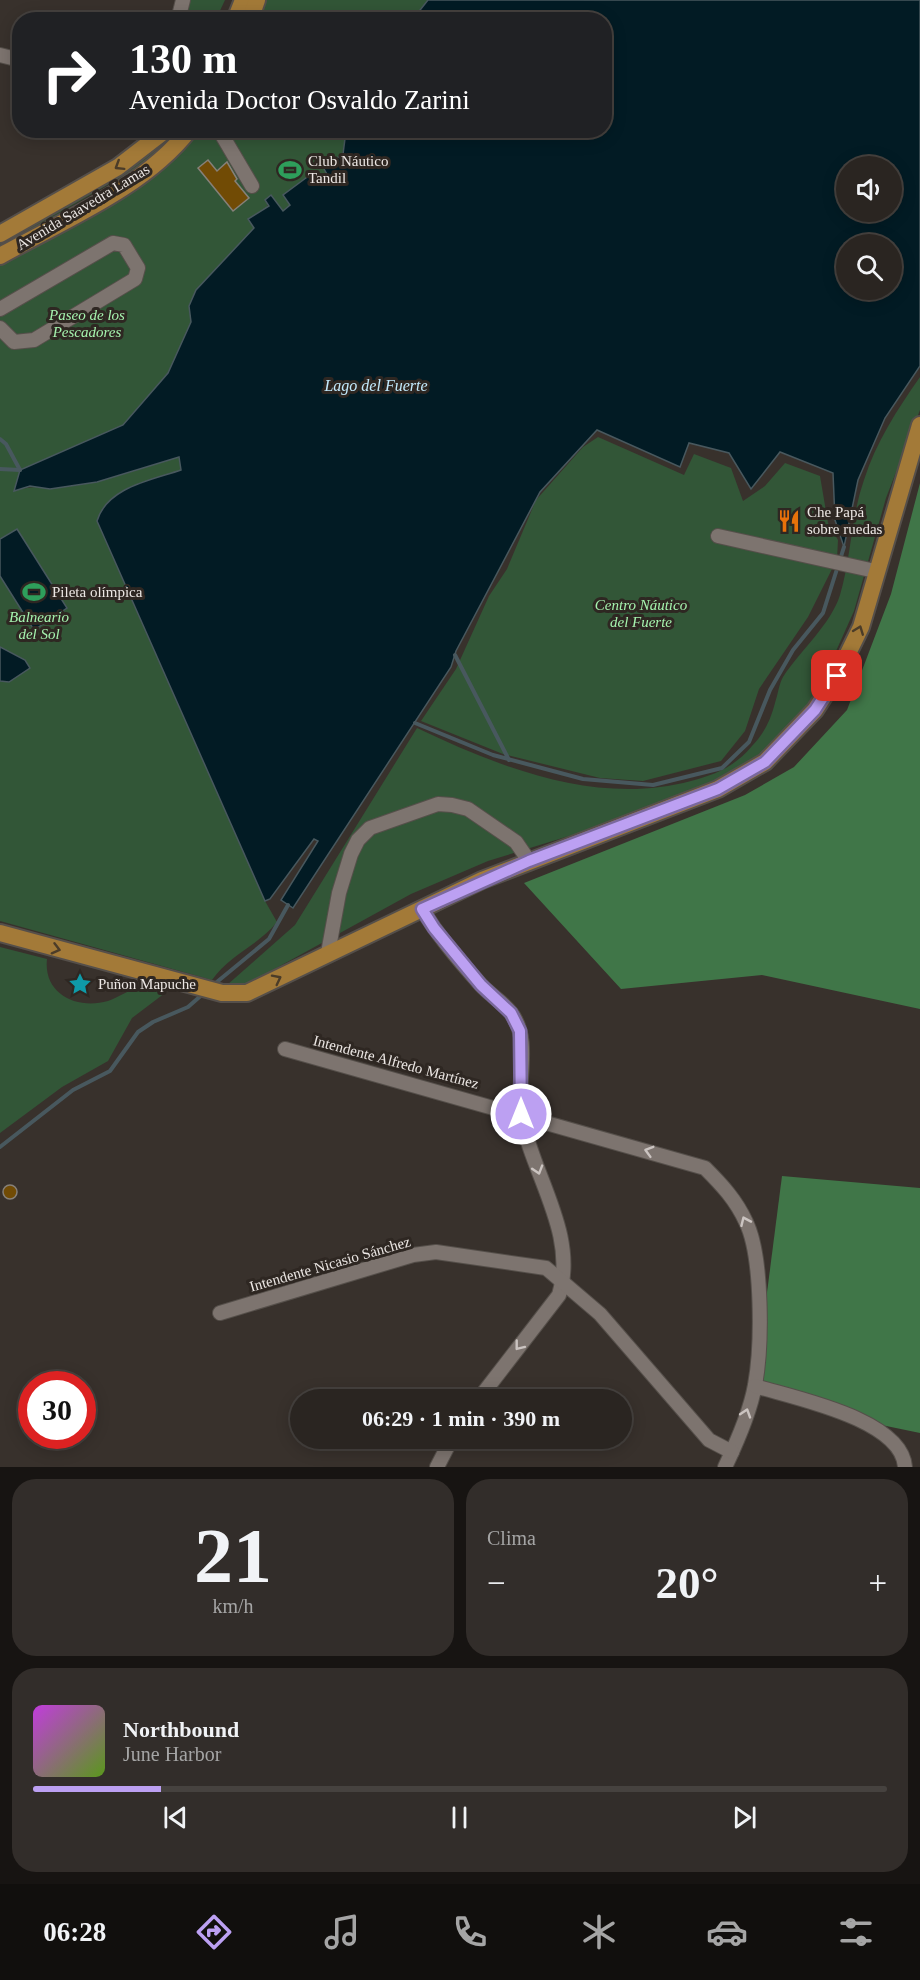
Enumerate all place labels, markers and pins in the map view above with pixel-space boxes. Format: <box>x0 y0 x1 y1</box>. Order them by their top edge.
place label: Club Náutico Tandil <box>308 153 388 186</box>
sports icon: Club Náutico Tandil <box>277 157 303 183</box>
place label: Che Papá sobre ruedas <box>807 504 883 537</box>
restaurant icon: Che Papá sobre ruedas <box>776 508 802 534</box>
sports icon: Pileta olímpica <box>21 579 47 605</box>
place label: Pileta olímpica <box>52 584 143 600</box>
pin <box>811 650 862 701</box>
place icon: Puñon Mapuche <box>67 971 93 997</box>
place label: Puñon Mapuche <box>98 976 196 992</box>

